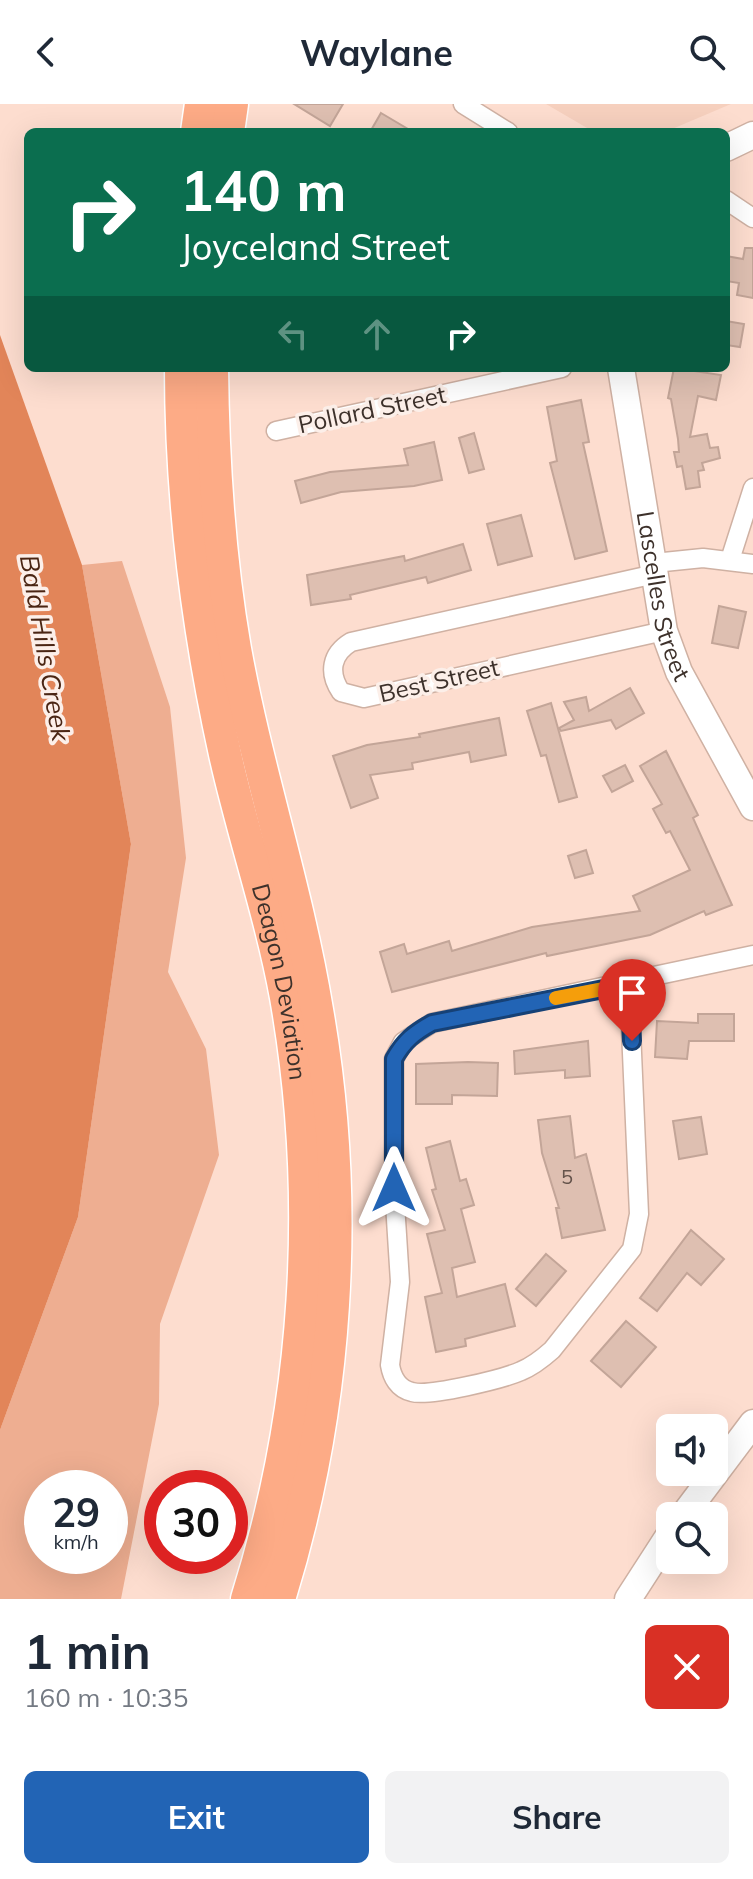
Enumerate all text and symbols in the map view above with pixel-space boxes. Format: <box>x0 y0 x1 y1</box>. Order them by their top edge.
icon: back <box>24 30 68 74</box>
text: Waylane <box>300 30 453 75</box>
icon: search <box>685 30 729 74</box>
text: 140 m <box>180 155 347 225</box>
icon: right <box>48 160 152 264</box>
text: Joyceland Street <box>180 224 450 269</box>
icon: left <box>271 312 315 356</box>
icon: ahead <box>355 312 399 356</box>
icon: right <box>439 312 483 356</box>
street label: Pollard Street <box>295 379 448 439</box>
street label: Lascelles Street <box>631 509 697 686</box>
water label: Bald Hills Creek <box>13 552 78 744</box>
street label: Best Street <box>376 652 502 708</box>
street label: Deagon Deviation <box>246 880 314 1082</box>
pin <box>598 959 666 1041</box>
icon: arrive <box>610 971 654 1015</box>
position arrow <box>352 1146 436 1230</box>
house number: 5 <box>561 1164 573 1189</box>
map controls <box>656 1414 728 1574</box>
button: sound <box>656 1414 728 1486</box>
speed limit sign: 30 <box>144 1470 248 1574</box>
text: 29 <box>52 1487 100 1537</box>
button: search <box>656 1502 728 1574</box>
text: km/h <box>53 1529 99 1554</box>
text: 1 min <box>24 1621 151 1681</box>
button: close <box>645 1625 729 1709</box>
text: 160 m · 10:35 <box>24 1681 188 1714</box>
button: Exit <box>24 1771 369 1863</box>
button: Share <box>385 1771 729 1863</box>

